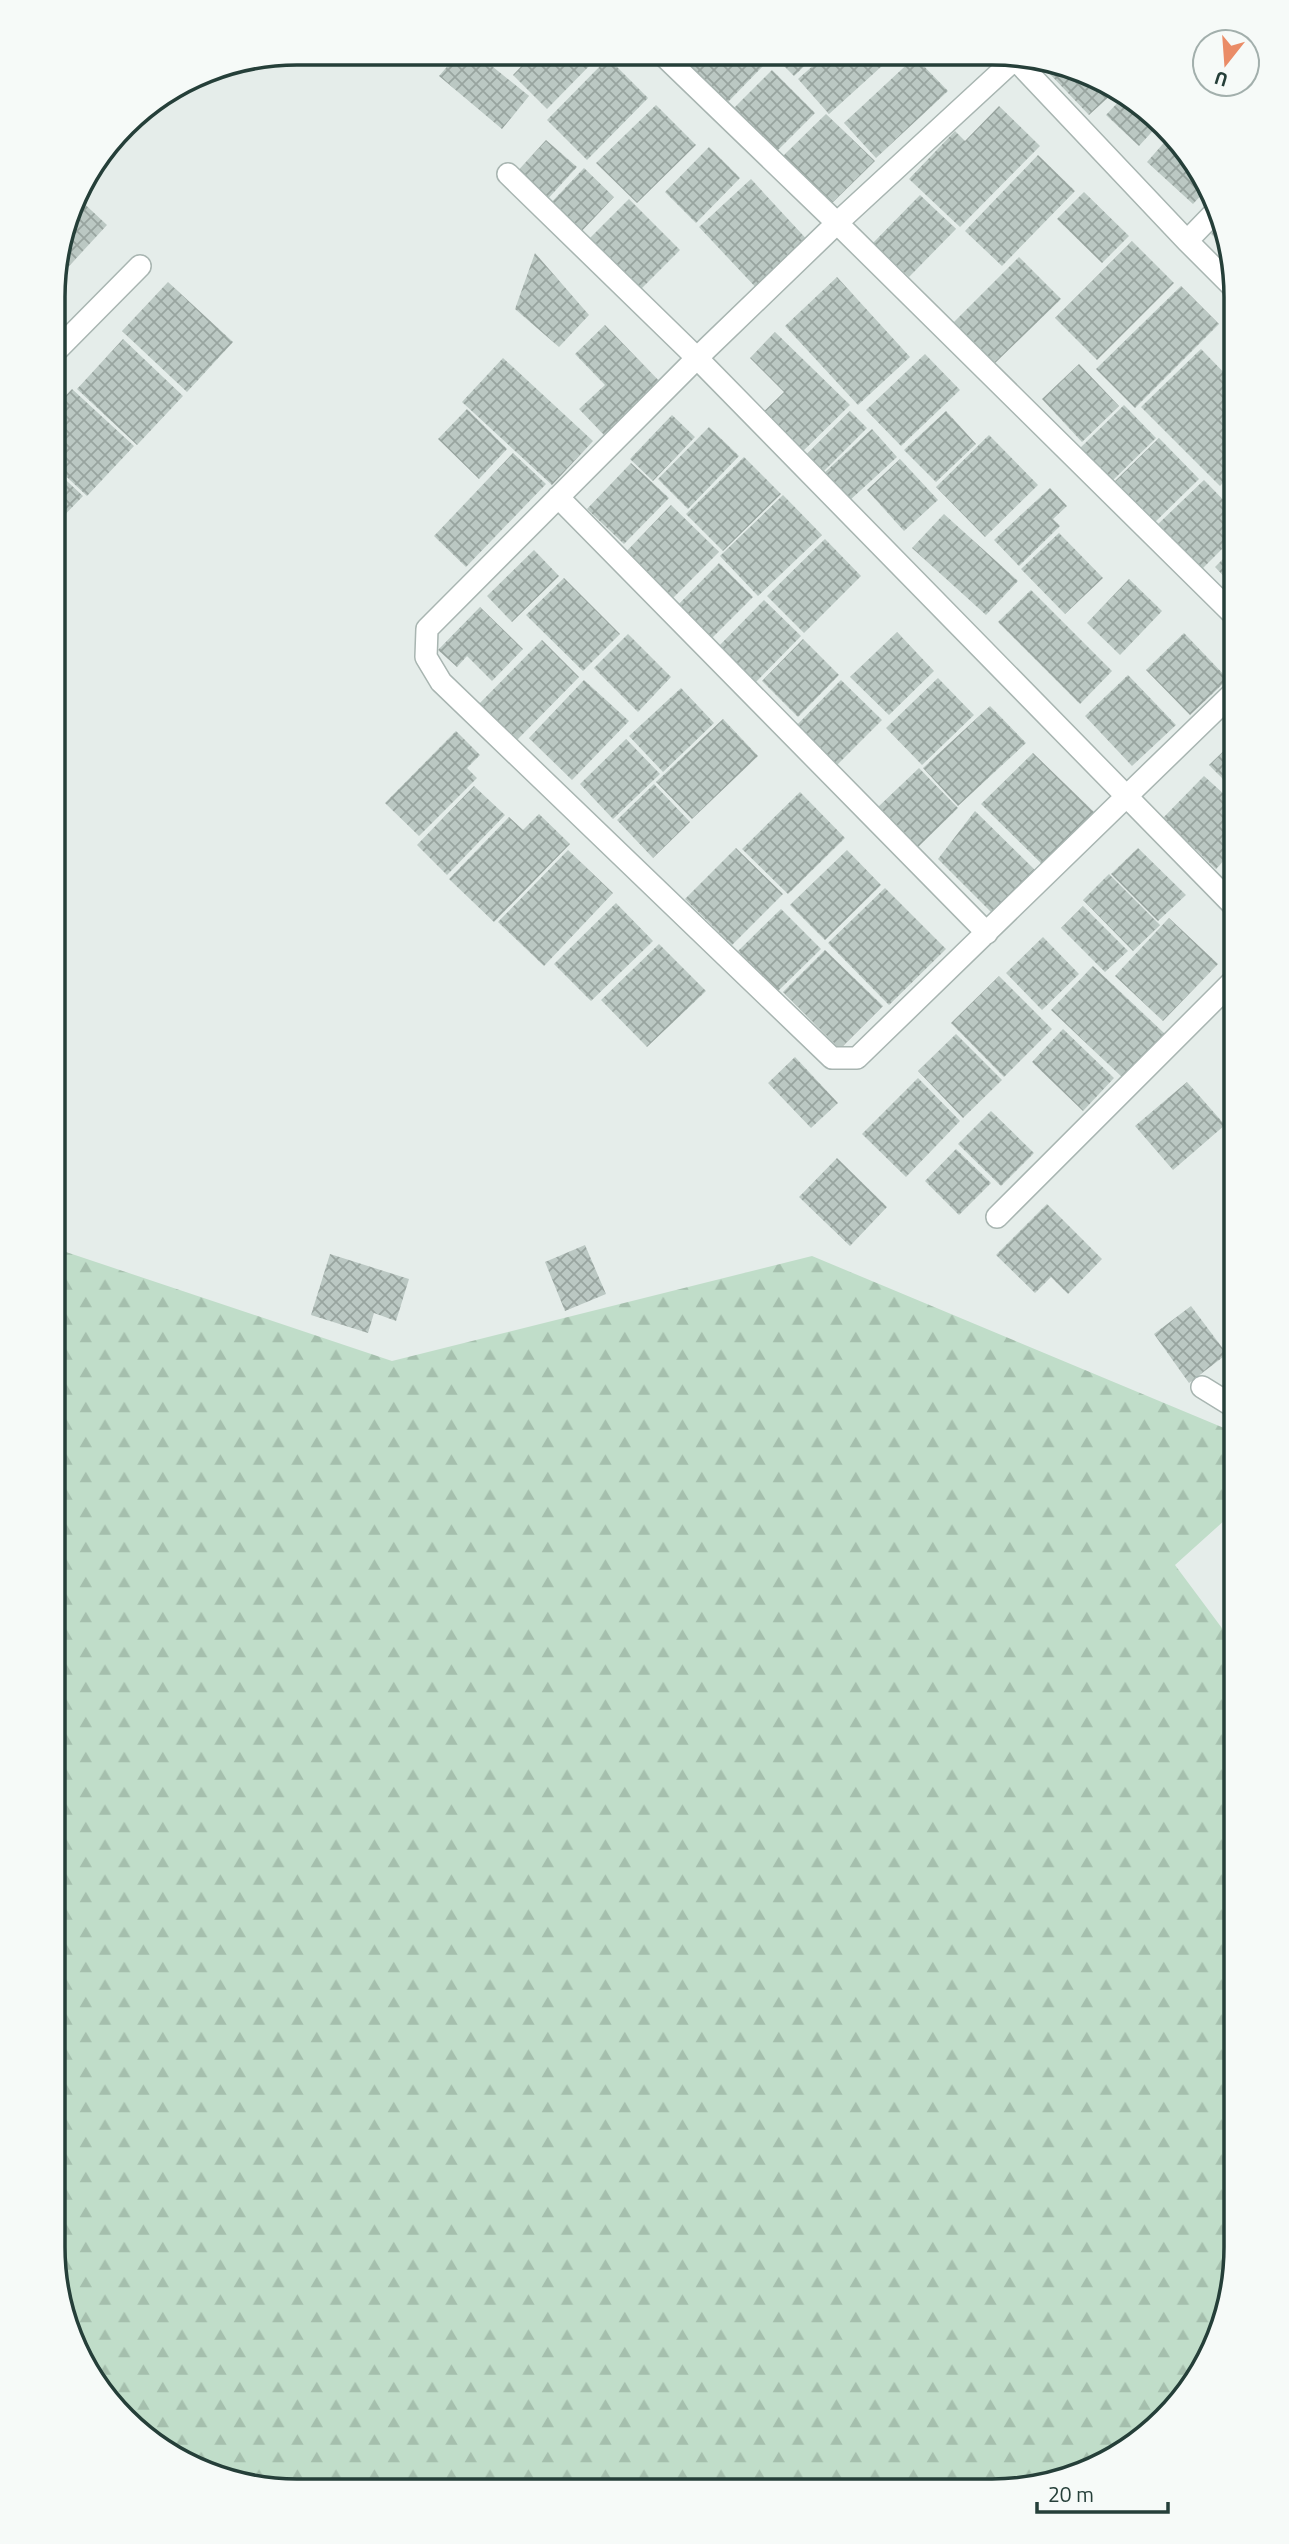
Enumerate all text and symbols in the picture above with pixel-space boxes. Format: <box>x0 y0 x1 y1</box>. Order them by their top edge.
north arrow <box>1191 28 1261 98</box>
text: U <box>1211 64 1231 95</box>
scale bar <box>1037 2470 1168 2514</box>
text: 20 m <box>1048 2478 1094 2510</box>

